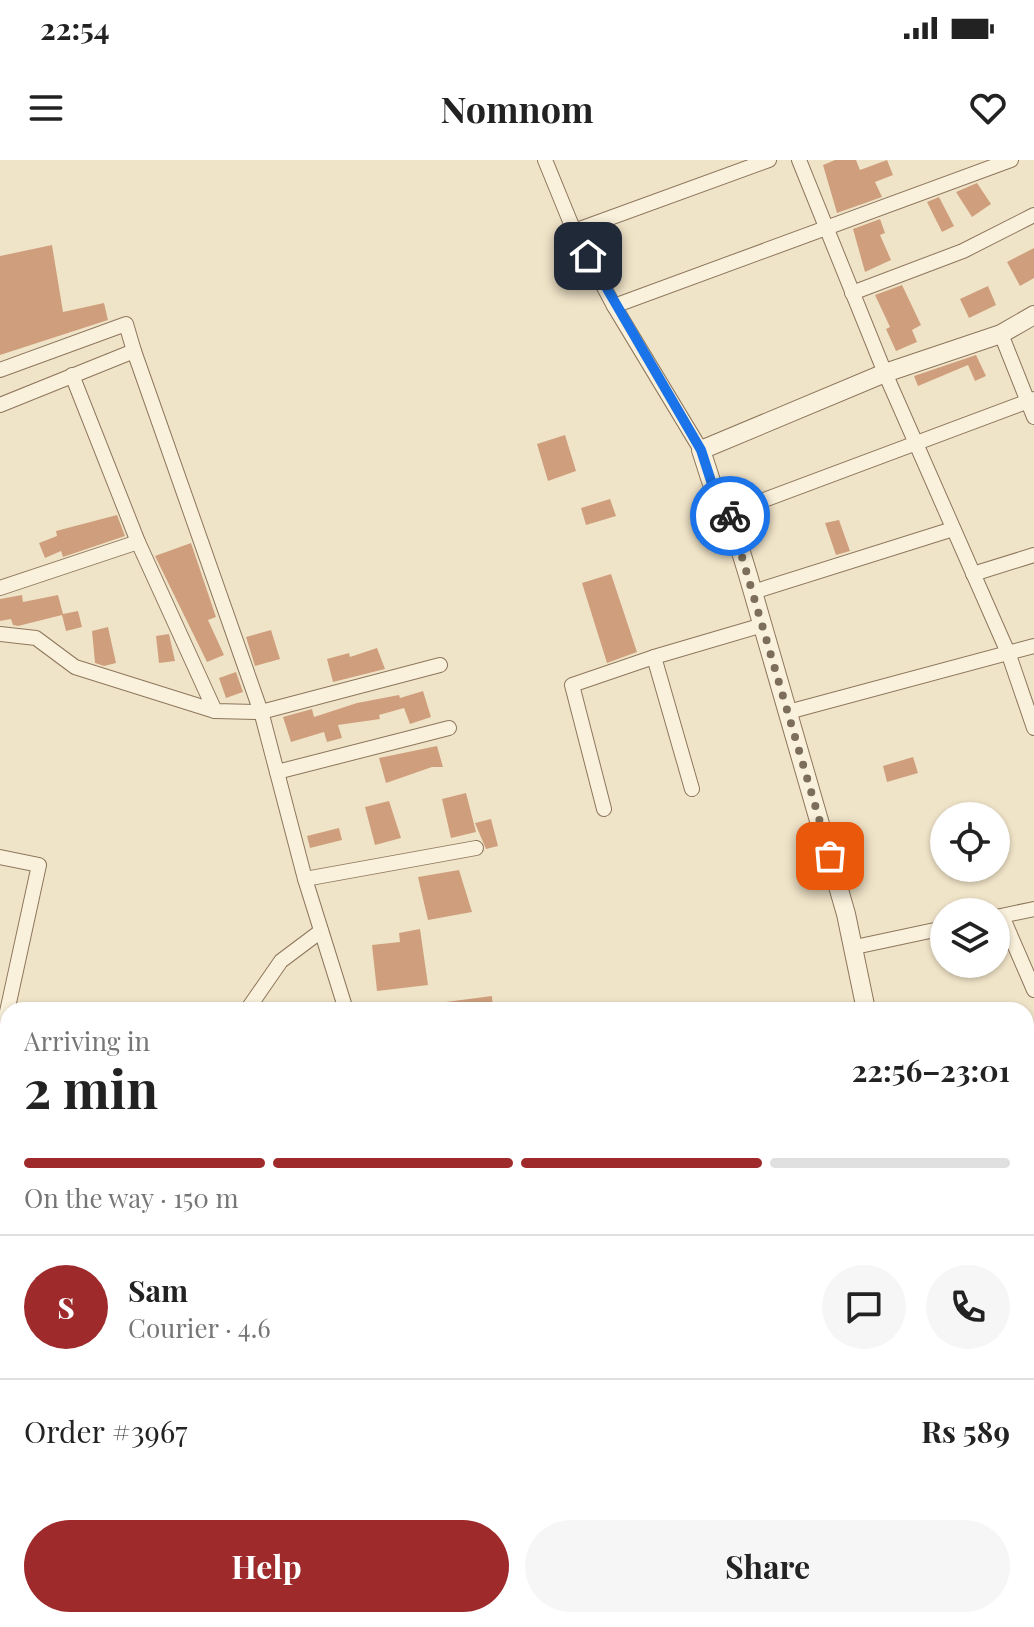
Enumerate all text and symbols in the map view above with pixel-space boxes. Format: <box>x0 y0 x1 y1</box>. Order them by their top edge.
text: 22:54 <box>40 8 110 48</box>
text: Nomnom <box>440 84 594 132</box>
icon: menu <box>24 86 68 130</box>
icon: heart <box>966 86 1010 130</box>
pin <box>554 222 622 290</box>
icon: home <box>566 234 610 278</box>
courier <box>690 476 770 556</box>
icon: bike <box>708 494 752 538</box>
map controls <box>930 802 1010 978</box>
button: locate <box>930 802 1010 882</box>
pin <box>796 822 864 890</box>
icon: bag <box>808 834 852 878</box>
button: layers <box>930 898 1010 978</box>
text: Arriving in <box>24 1023 150 1058</box>
text: 22:56–23:01 <box>852 1050 1010 1090</box>
text: 2 min <box>24 1053 158 1122</box>
text: On the way · 150 m <box>24 1180 239 1215</box>
button: chat <box>822 1265 906 1349</box>
button: phone <box>926 1265 1010 1349</box>
text: Sam <box>128 1270 188 1310</box>
text: S <box>57 1287 75 1327</box>
text: Courier · 4.6 <box>128 1310 271 1345</box>
text: Order #3967 <box>24 1411 187 1451</box>
text: Rs 589 <box>921 1411 1010 1451</box>
button: Help <box>24 1520 509 1612</box>
button: Share <box>525 1520 1010 1612</box>

